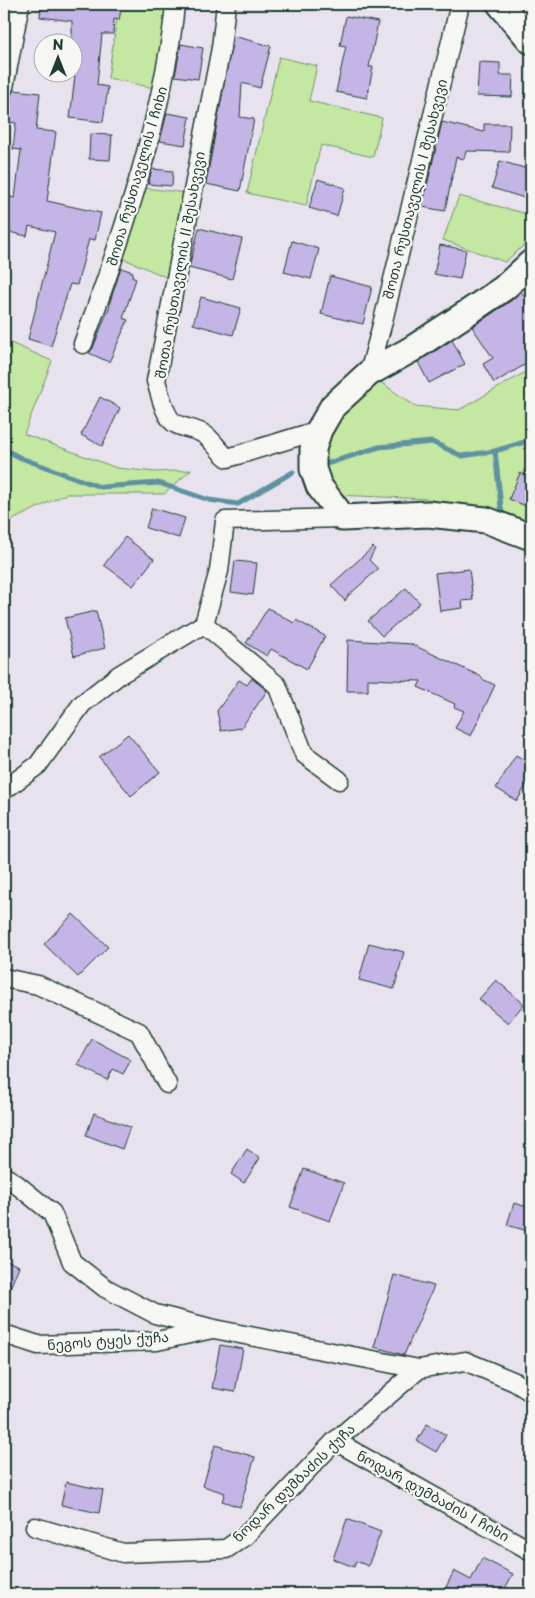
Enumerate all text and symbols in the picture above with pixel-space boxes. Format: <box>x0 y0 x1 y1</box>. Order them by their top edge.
north arrow <box>32 32 82 82</box>
text: N <box>52 34 64 55</box>
street label: შოთა რუსთაველის I შესახვევი <box>377 77 452 301</box>
street label: შოთა რუსთაველის I ჩიხი <box>101 84 172 268</box>
street label: შოთა რუსთაველის II შესახვევი <box>149 150 210 380</box>
street label: ნეგოს ტყეს ქუჩა <box>46 1326 169 1355</box>
street label: ნოდარ დუმბაძის ქუჩა <box>228 1418 360 1547</box>
street label: ნოდარ დუმბაძის I ჩიხი <box>353 1445 513 1546</box>

